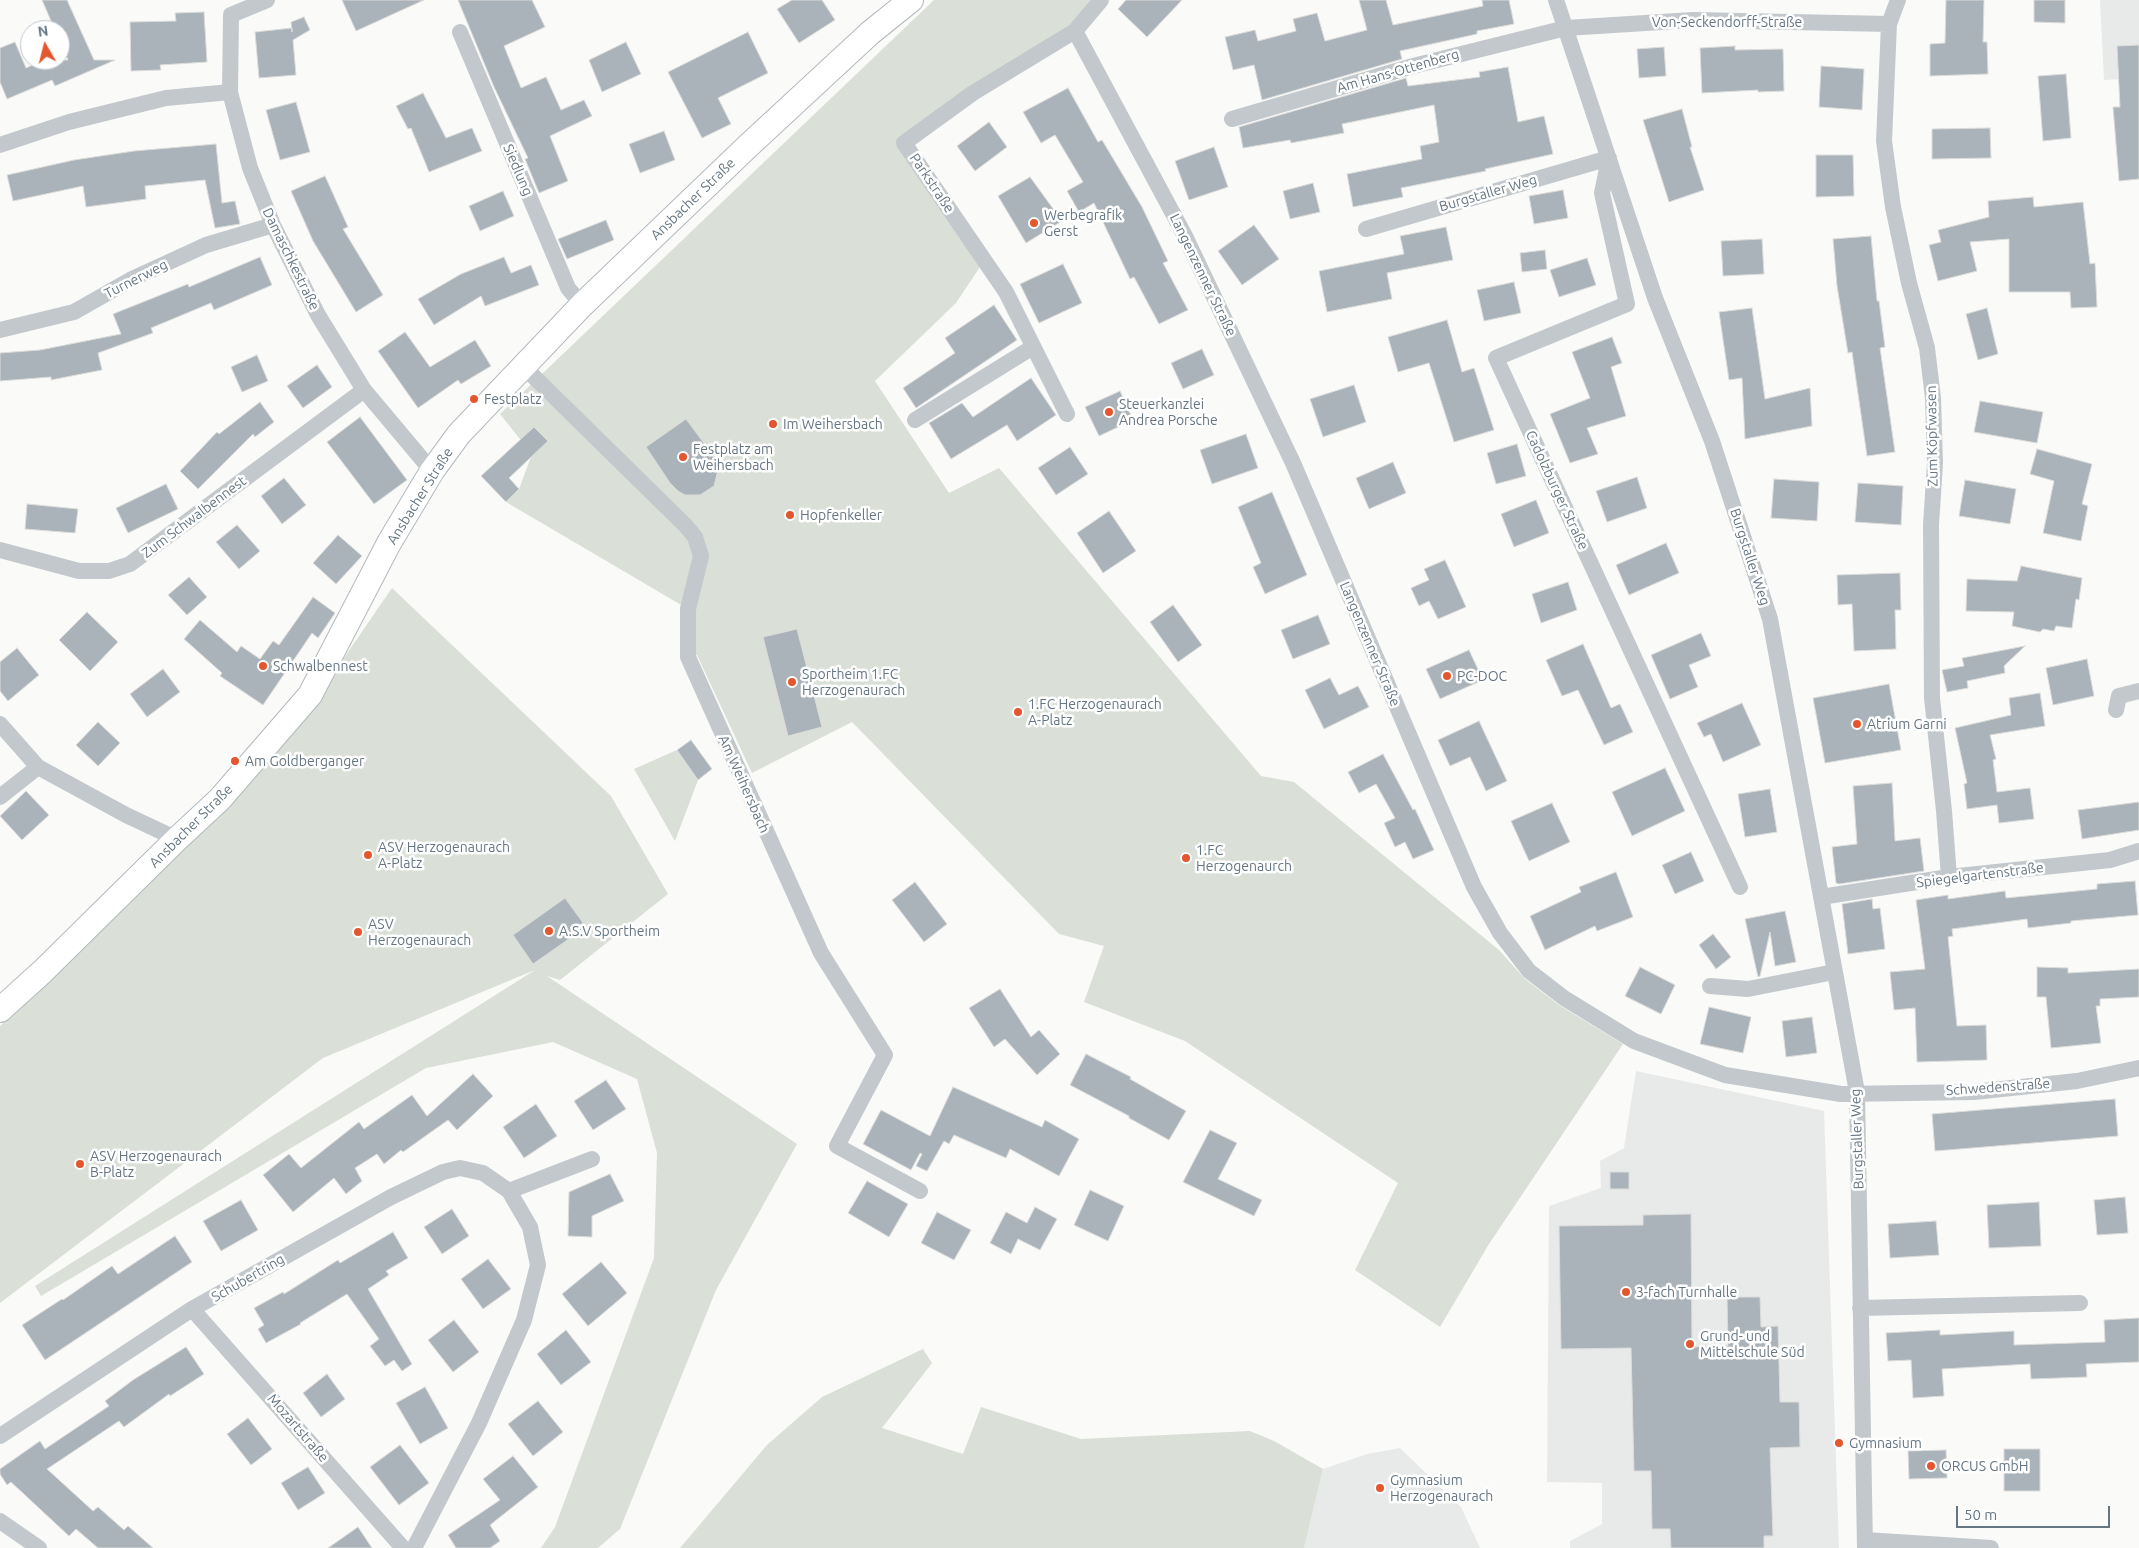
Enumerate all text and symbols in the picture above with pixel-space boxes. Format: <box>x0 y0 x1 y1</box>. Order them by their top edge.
street label: Von-Seckendorff-Straße <box>1652 14 1802 30</box>
north arrow <box>20 20 70 70</box>
text: N <box>37 22 49 40</box>
street label: Am Hans-Ottenberg <box>1335 46 1461 96</box>
street label: Siedlung <box>500 142 536 198</box>
street label: Parkstraße <box>906 150 958 216</box>
street label: Ansbacher Straße <box>647 154 739 244</box>
street label: Burgstaller Weg <box>1437 171 1539 215</box>
street label: Damaschkestraße <box>259 205 323 313</box>
place label: Werbegrafik Gerst <box>1044 207 1122 240</box>
street label: Langenzenner Straße <box>1166 211 1240 339</box>
marker: Werbegrafik Gerst <box>1028 217 1040 229</box>
street label: Turnerweg <box>102 256 170 302</box>
street label: Zum Köpfwasen <box>1923 385 1941 487</box>
place label: Festplatz <box>484 391 542 407</box>
marker: Festplatz <box>468 393 480 405</box>
place label: Steuerkanzlei Andrea Porsche <box>1119 396 1218 428</box>
marker: Steuerkanzlei Andrea Porsche <box>1103 406 1115 418</box>
place label: Im Weihersbach <box>783 416 883 432</box>
marker: Im Weihersbach <box>767 418 779 430</box>
street label: Cadolzburger Straße <box>1522 428 1592 552</box>
place label: Festplatz am Weihersbach <box>693 441 774 474</box>
street label: Ansbacher Straße <box>384 445 456 547</box>
marker: Festplatz am Weihersbach <box>677 451 689 463</box>
street label: Zum Schwalbennest <box>139 472 249 562</box>
street label: Burgstaller Weg <box>1726 506 1774 608</box>
place label: Hopfenkeller <box>800 507 882 523</box>
marker: Hopfenkeller <box>784 509 796 521</box>
street label: Langenzenner Straße <box>1336 579 1404 709</box>
place label: Schwalbennest <box>273 658 368 674</box>
marker: Schwalbennest <box>257 660 269 672</box>
place label: Sportheim 1.FC Herzogenaurach <box>802 666 905 699</box>
place label: PC-DOC <box>1457 668 1507 684</box>
marker: PC-DOC <box>1441 670 1453 682</box>
marker: Sportheim 1.FC Herzogenaurach <box>786 676 798 688</box>
place label: 1.FC Herzogenaurach A-Platz <box>1028 696 1162 729</box>
marker: 1.FC Herzogenaurach A-Platz <box>1012 706 1024 718</box>
place label: Atrium Garni <box>1867 716 1947 732</box>
marker: Atrium Garni <box>1851 718 1863 730</box>
street label: Am Weihersbach <box>715 733 773 835</box>
place label: Am Goldberganger <box>245 753 364 769</box>
marker: Am Goldberganger <box>229 755 241 767</box>
street label: Ansbacher Straße <box>146 781 236 871</box>
place label: ASV Herzogenaurach A-Platz <box>378 839 510 872</box>
place label: 1.FC Herzogenaurch <box>1196 842 1292 874</box>
marker: ASV Herzogenaurach A-Platz <box>362 849 374 861</box>
marker: 1.FC Herzogenaurch <box>1180 852 1192 864</box>
street label: Spiegelgartenstraße <box>1915 859 2045 891</box>
place label: ASV Herzogenaurach <box>368 916 471 949</box>
place label: A.S.V Sportheim <box>559 923 660 939</box>
marker: A.S.V Sportheim <box>543 925 555 937</box>
marker: ASV Herzogenaurach <box>352 926 364 938</box>
street label: Schwedenstraße <box>1945 1075 2051 1099</box>
street label: Burgstaller Weg <box>1847 1088 1867 1190</box>
place label: ASV Herzogenaurach B-Platz <box>90 1148 222 1180</box>
marker: ASV Herzogenaurach B-Platz <box>74 1158 86 1170</box>
street label: Schubertring <box>209 1250 287 1306</box>
place label: 3-fach Turnhalle <box>1636 1284 1737 1300</box>
marker: 3-fach Turnhalle <box>1620 1286 1632 1298</box>
place label: Grund- und Mittelschule Süd <box>1700 1328 1805 1360</box>
marker: Grund- und Mittelschule Süd <box>1684 1338 1696 1350</box>
street label: Mozartstraße <box>264 1390 332 1466</box>
place label: Gymnasium <box>1849 1435 1922 1451</box>
marker: Gymnasium <box>1833 1437 1845 1449</box>
place label: ORCUS GmbH <box>1941 1458 2028 1474</box>
marker: ORCUS GmbH <box>1925 1460 1937 1472</box>
place label: Gymnasium Herzogenaurach <box>1390 1472 1493 1504</box>
marker: Gymnasium Herzogenaurach <box>1374 1482 1386 1494</box>
scale bar <box>1959 1496 2113 1528</box>
text: 50 m <box>1964 1506 1997 1523</box>

